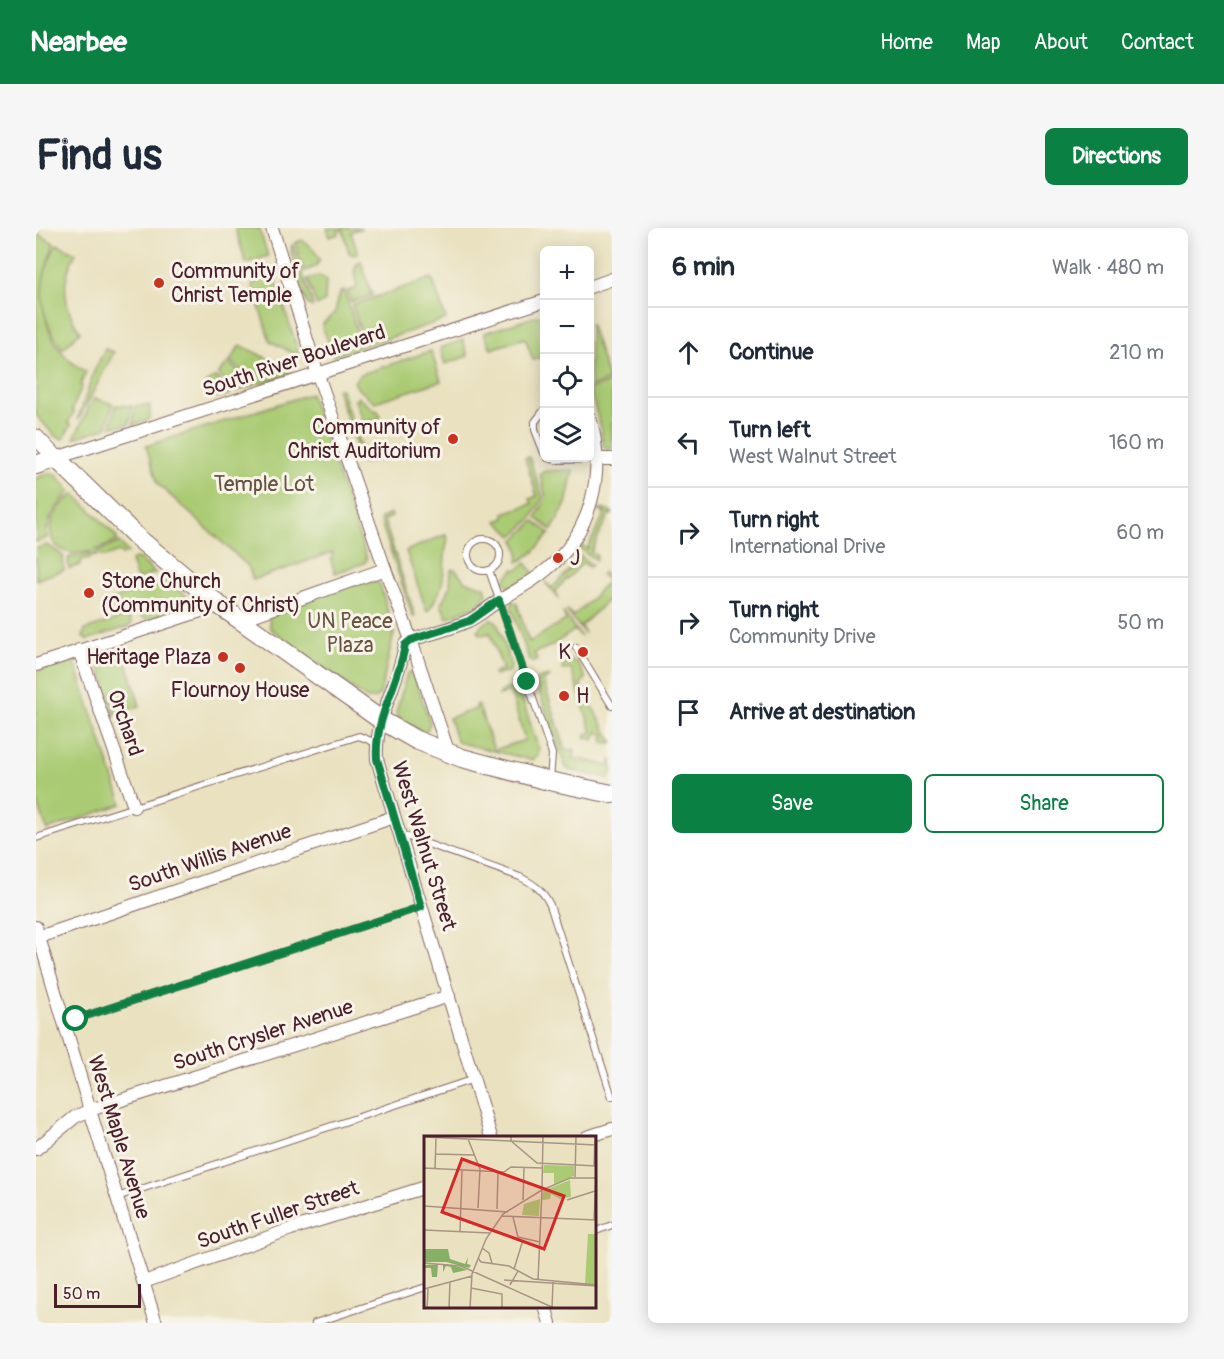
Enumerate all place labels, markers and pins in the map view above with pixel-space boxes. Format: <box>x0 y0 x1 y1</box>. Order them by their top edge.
place label: Community of Christ Temple <box>171 258 300 309</box>
marker: Community of Christ Temple <box>152 276 166 290</box>
place label: Community of Christ Auditorium <box>288 414 441 465</box>
marker: Community of Christ Auditorium <box>446 432 460 446</box>
place label: J <box>570 545 580 572</box>
marker: J <box>551 551 565 565</box>
place label: Stone Church (Community of Christ) <box>101 568 300 619</box>
marker: Stone Church (Community of Christ) <box>82 586 96 600</box>
place label: K <box>558 639 571 666</box>
place label: Heritage Plaza <box>86 644 211 671</box>
marker: K <box>576 645 590 659</box>
marker: Heritage Plaza <box>216 650 230 664</box>
marker: Flournoy House <box>233 661 247 675</box>
place label: Flournoy House <box>171 677 310 704</box>
place label: H <box>576 683 589 710</box>
marker: H <box>557 689 571 703</box>

